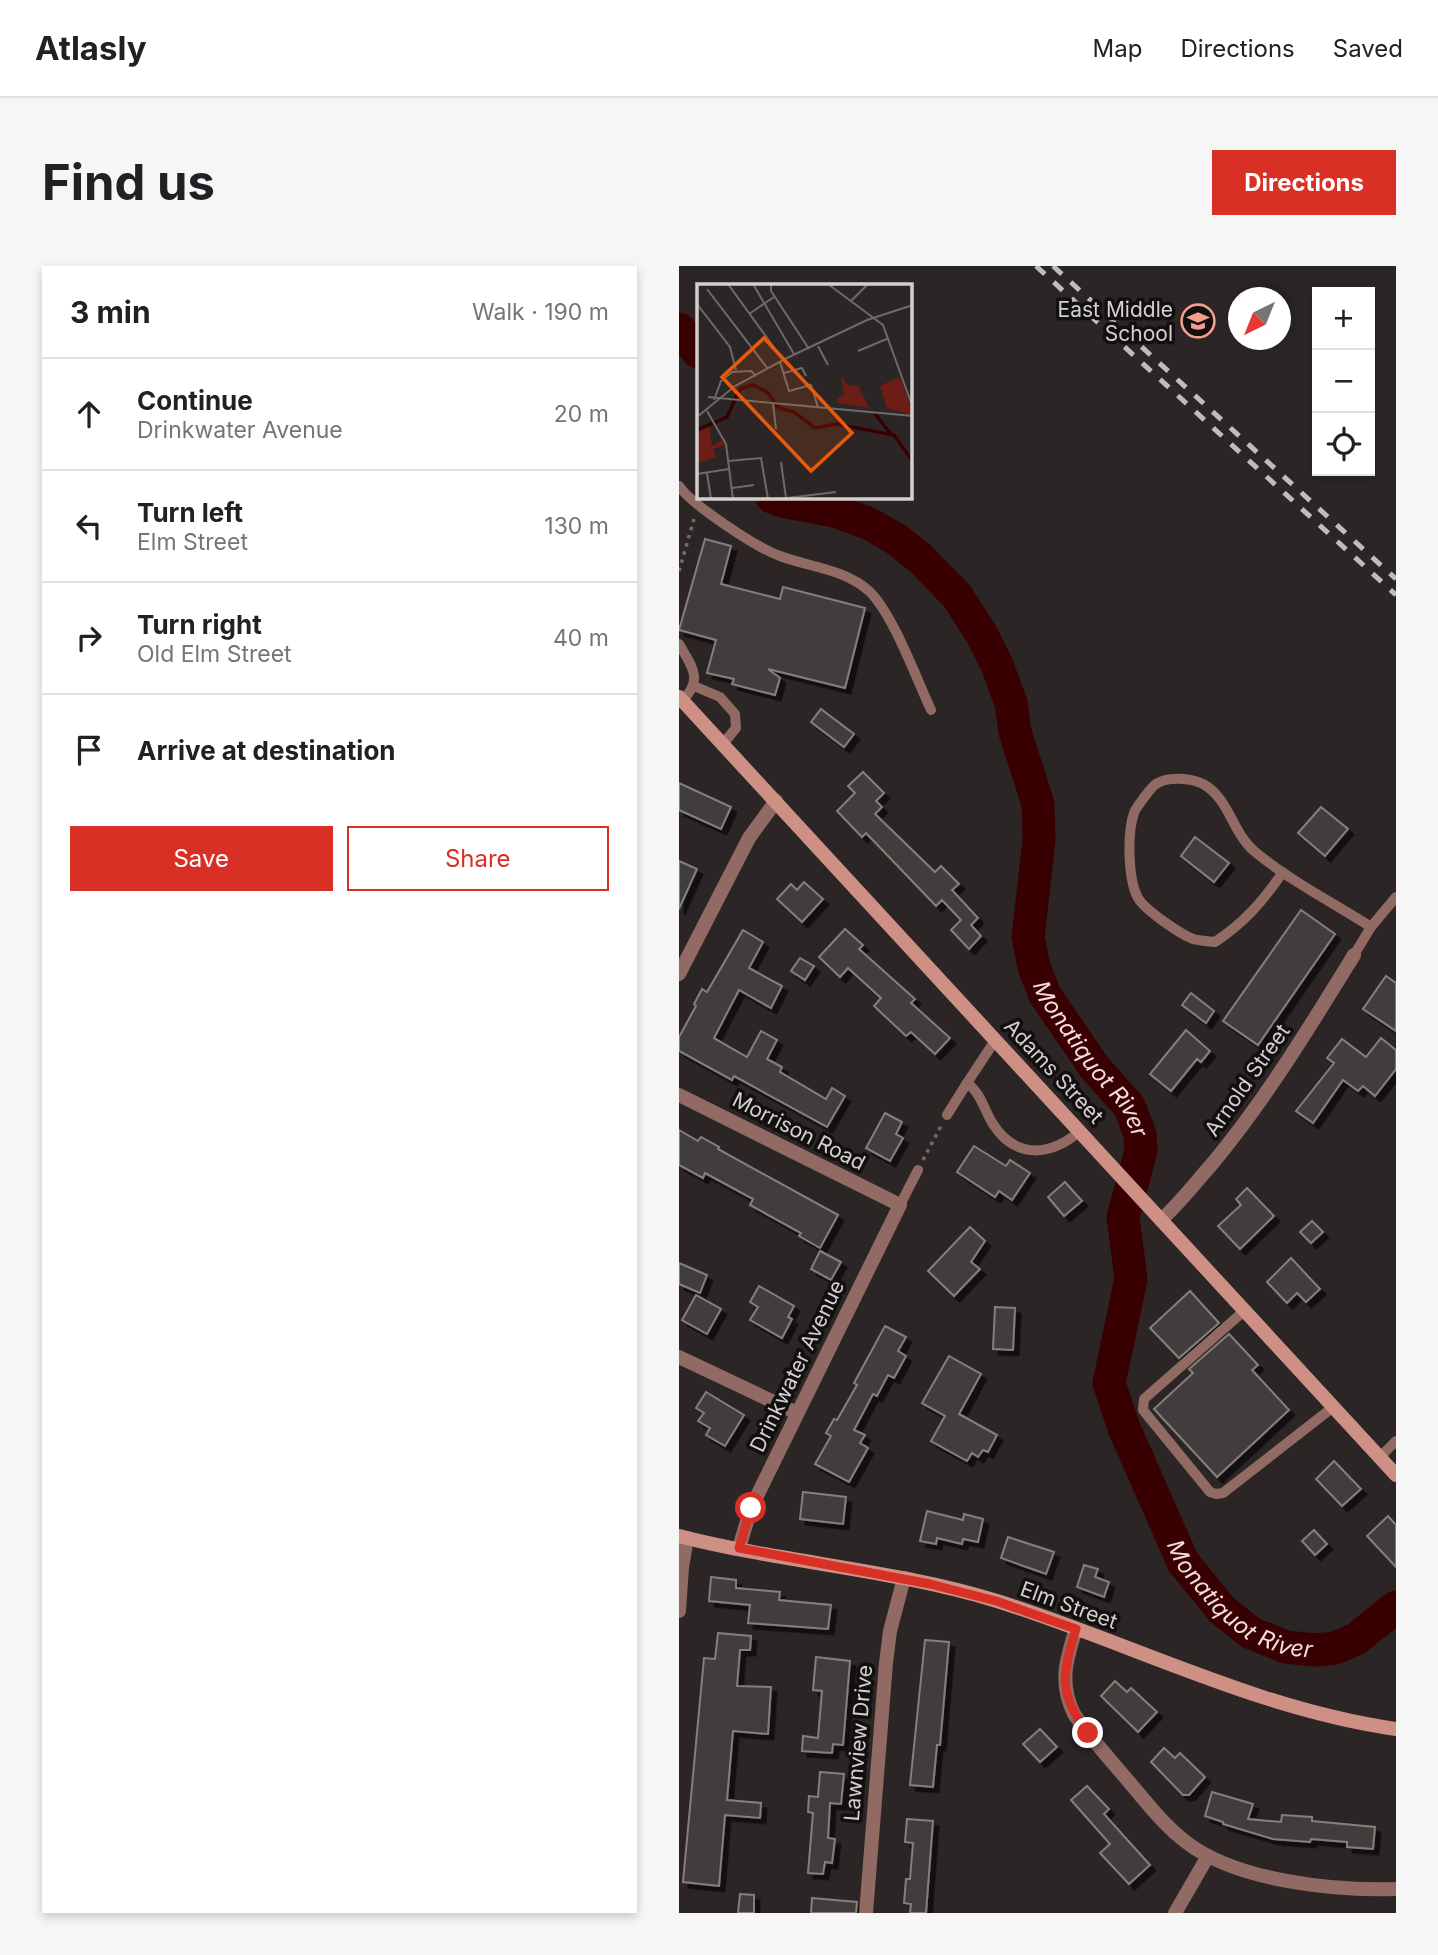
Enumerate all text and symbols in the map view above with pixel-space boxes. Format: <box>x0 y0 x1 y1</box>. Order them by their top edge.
text: Atlasly <box>35 28 147 68</box>
text: Map <box>1093 34 1142 63</box>
text: Directions <box>1180 34 1295 63</box>
text: Saved <box>1333 34 1403 63</box>
button: Directions <box>1212 150 1396 215</box>
text: Find us <box>42 153 215 212</box>
inset map <box>697 284 912 499</box>
north arrow <box>1228 287 1291 350</box>
map controls <box>1312 287 1375 476</box>
button: + <box>1312 287 1375 350</box>
text: 3 min <box>70 294 151 330</box>
place label: East Middle School <box>1058 297 1173 346</box>
text: Walk · 190 m <box>472 298 609 326</box>
school or university icon: East Middle School <box>1179 302 1217 340</box>
button: − <box>1312 350 1375 413</box>
text: Continue <box>137 385 253 416</box>
icon: ahead <box>70 395 108 433</box>
text: 20 m <box>554 400 609 428</box>
button: locate <box>1312 413 1375 476</box>
text: Drinkwater Avenue <box>137 416 343 444</box>
text: Turn left <box>137 497 243 528</box>
icon: left <box>70 507 108 545</box>
text: 130 m <box>544 512 609 540</box>
text: Elm Street <box>137 528 248 556</box>
text: Turn right <box>137 609 262 640</box>
icon: right <box>70 619 108 657</box>
text: 40 m <box>553 624 609 652</box>
text: Old Elm Street <box>137 640 292 668</box>
icon: arrive <box>70 731 108 769</box>
text: Arrive at destination <box>137 735 396 766</box>
button: Save <box>70 826 333 891</box>
button: Share <box>347 826 609 891</box>
water label: Monatiquot River <box>1027 977 1154 1142</box>
street label: Adams Street <box>999 1014 1109 1129</box>
street label: Arnold Street <box>1199 1019 1295 1141</box>
street label: Morrison Road <box>728 1087 870 1175</box>
street label: Drinkwater Avenue <box>745 1276 849 1456</box>
route start <box>735 1492 766 1523</box>
water label: Monatiquot River <box>1161 1535 1315 1664</box>
street label: Elm Street <box>1017 1576 1121 1634</box>
street label: Lawnview Drive <box>839 1664 877 1822</box>
route end <box>1072 1717 1103 1748</box>

